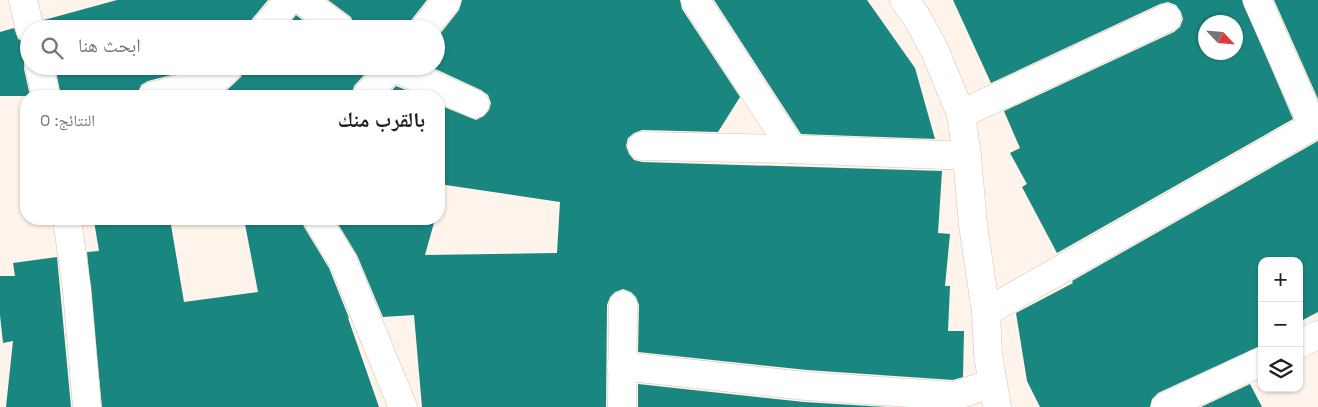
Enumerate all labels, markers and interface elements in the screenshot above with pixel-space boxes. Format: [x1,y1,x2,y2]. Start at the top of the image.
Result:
north arrow [1198,15,1243,60]
search box [20,20,445,75]
text: ابحث هنا [78,33,141,58]
icon: search [38,34,66,62]
text: بالقرب منك [338,106,425,133]
text: النتائج: 0 [40,110,95,131]
map controls [1258,257,1303,392]
button: + [1258,257,1303,302]
button: − [1258,302,1303,347]
button: layers [1258,347,1303,392]

